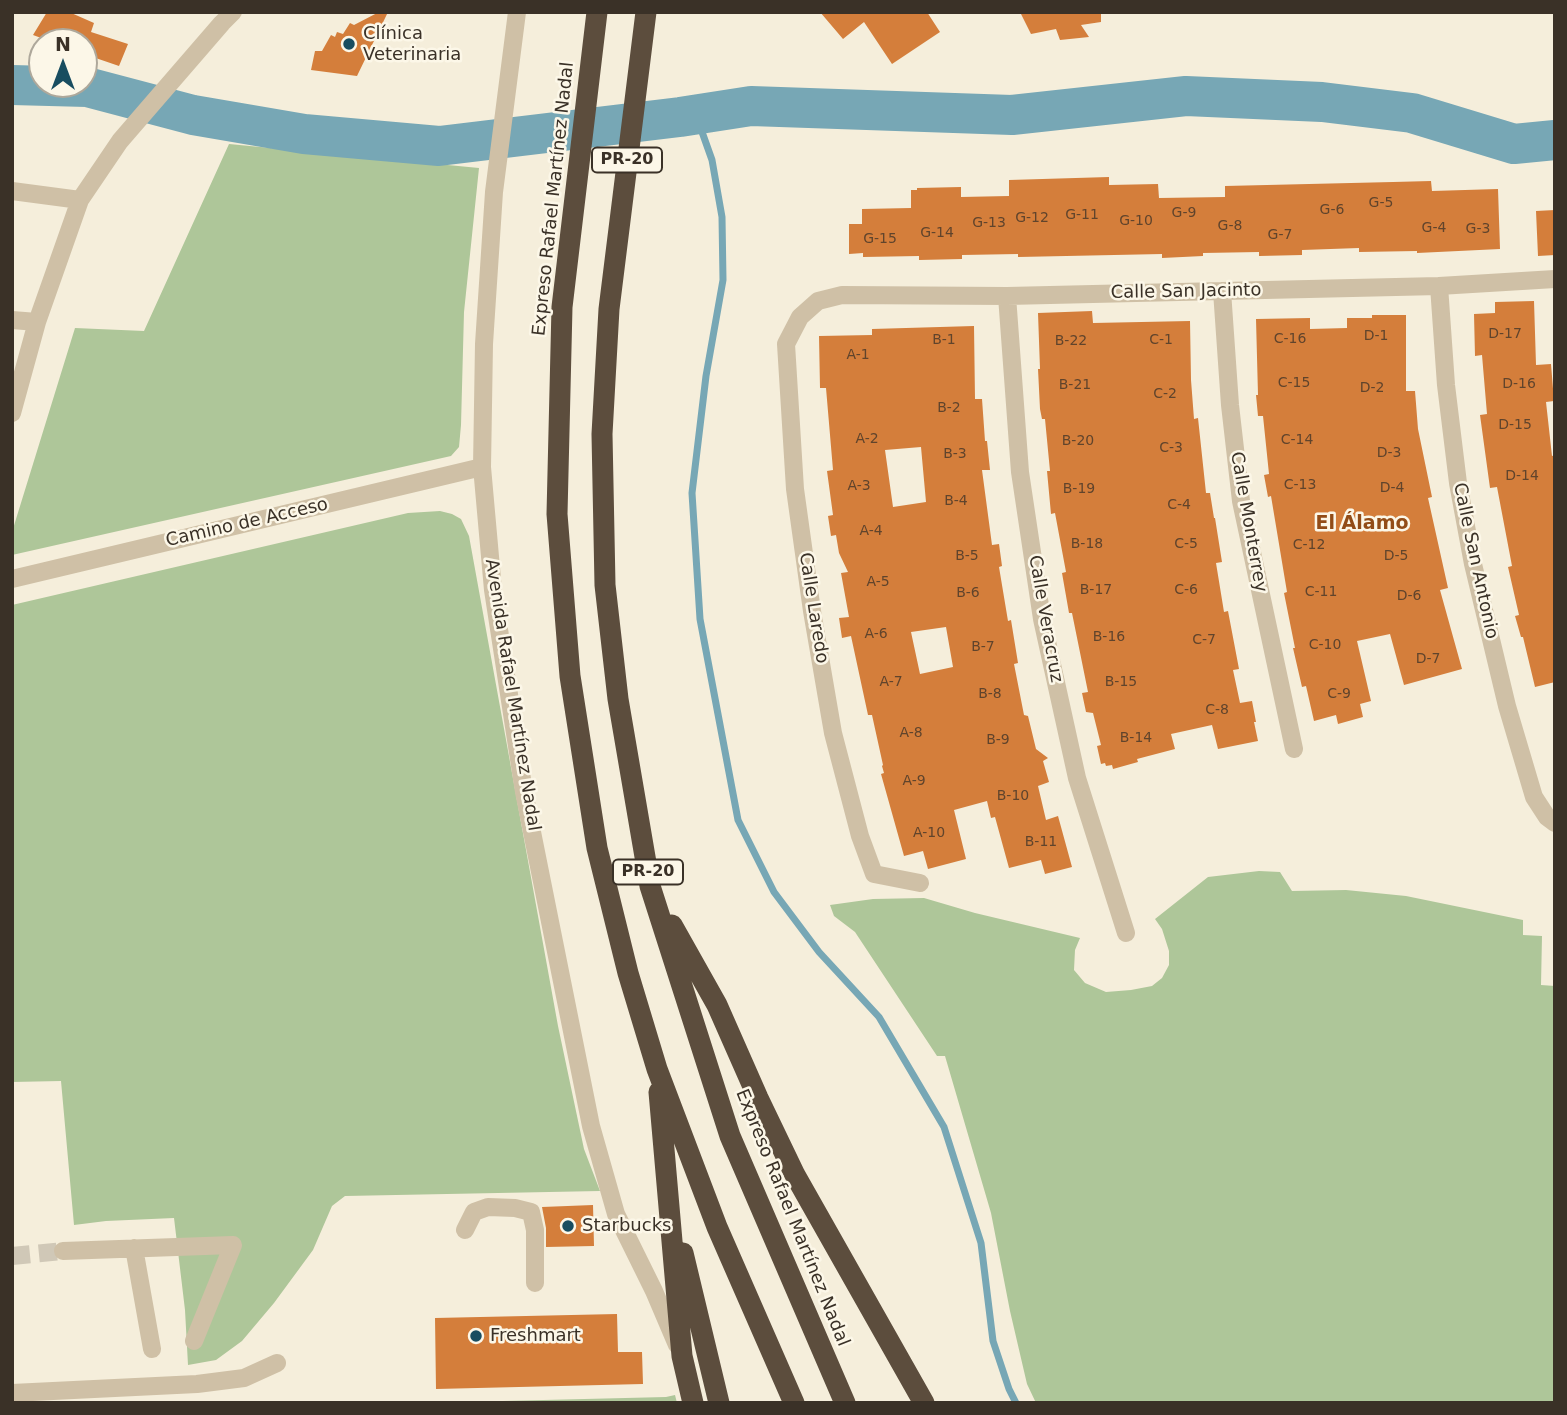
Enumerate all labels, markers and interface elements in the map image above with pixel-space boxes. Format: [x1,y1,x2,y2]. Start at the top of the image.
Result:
place label: Clínica Veterinaria [363,23,461,66]
north arrow [28,28,98,98]
text: N [55,33,71,55]
marker: Clínica Veterinaria [341,36,357,52]
street label: Expreso Rafael Martínez Nadal [529,61,579,337]
road number: PR-20 [592,148,662,172]
house number: G-5 [1369,195,1393,211]
house number: G-6 [1320,202,1344,218]
house number: G-9 [1172,205,1196,221]
house number: G-11 [1065,207,1099,223]
house number: G-12 [1015,210,1049,226]
house number: G-10 [1119,213,1153,229]
house number: G-13 [972,215,1006,231]
house number: G-8 [1218,218,1242,234]
house number: G-4 [1422,220,1446,236]
house number: G-3 [1466,221,1490,237]
house number: G-14 [920,225,954,241]
house number: G-7 [1268,227,1292,243]
house number: G-15 [863,231,897,247]
street label: Calle San Jacinto [1110,280,1262,304]
house number: D-17 [1488,326,1522,342]
house number: D-1 [1364,328,1388,344]
house number: C-16 [1274,331,1306,347]
house number: B-1 [932,332,956,348]
house number: C-1 [1149,332,1173,348]
house number: B-22 [1055,333,1087,349]
house number: A-1 [846,347,870,363]
house number: C-15 [1278,375,1310,391]
house number: D-16 [1502,376,1536,392]
house number: B-21 [1059,377,1091,393]
house number: D-2 [1360,380,1384,396]
house number: C-2 [1153,386,1177,402]
house number: B-2 [937,400,961,416]
house number: D-15 [1498,417,1532,433]
house number: A-2 [855,431,879,447]
house number: C-14 [1281,432,1313,448]
house number: B-20 [1062,433,1094,449]
house number: C-3 [1159,440,1183,456]
house number: D-3 [1377,445,1401,461]
house number: B-3 [943,446,967,462]
street label: Calle Monterrey [1225,450,1271,594]
house number: D-14 [1505,468,1539,484]
house number: C-13 [1284,477,1316,493]
house number: A-3 [847,478,871,494]
house number: D-4 [1380,480,1404,496]
house number: B-19 [1063,481,1095,497]
street label: Calle San Antonio [1448,481,1502,641]
house number: B-4 [944,493,968,509]
street label: Camino de Acceso [164,494,330,552]
house number: C-4 [1167,497,1191,513]
district label: El Álamo [1316,513,1408,535]
house number: A-4 [859,523,883,539]
house number: B-18 [1071,536,1103,552]
house number: C-5 [1174,536,1198,552]
house number: C-12 [1293,537,1325,553]
house number: B-5 [955,548,979,564]
house number: D-5 [1384,548,1408,564]
street label: Calle Laredo [794,551,832,665]
street label: Calle Veracruz [1023,554,1067,684]
street label: Avenida Rafael Martínez Nadal [480,557,544,833]
house number: A-5 [866,574,890,590]
house number: B-17 [1080,582,1112,598]
house number: C-6 [1174,582,1198,598]
house number: C-11 [1305,584,1337,600]
house number: B-6 [956,585,980,601]
house number: D-6 [1397,588,1421,604]
house number: A-6 [864,626,888,642]
house number: B-16 [1093,629,1125,645]
house number: C-7 [1192,632,1216,648]
house number: C-10 [1309,637,1341,653]
house number: B-7 [971,639,995,655]
house number: D-7 [1416,651,1440,667]
house number: A-7 [879,674,903,690]
house number: B-15 [1105,674,1137,690]
house number: B-8 [978,686,1002,702]
house number: C-9 [1327,686,1351,702]
house number: C-8 [1205,702,1229,718]
house number: A-8 [899,725,923,741]
house number: B-14 [1120,730,1152,746]
house number: B-9 [986,732,1010,748]
house number: A-9 [902,773,926,789]
house number: B-10 [997,788,1029,804]
house number: A-10 [913,825,945,841]
house number: B-11 [1025,834,1057,850]
road number: PR-20 [613,860,683,884]
street label: Expreso Rafael Martínez Nadal [730,1086,854,1350]
place label: Starbucks [582,1215,671,1237]
marker: Starbucks [560,1218,576,1234]
place label: Freshmart [490,1325,581,1347]
marker: Freshmart [468,1328,484,1344]

